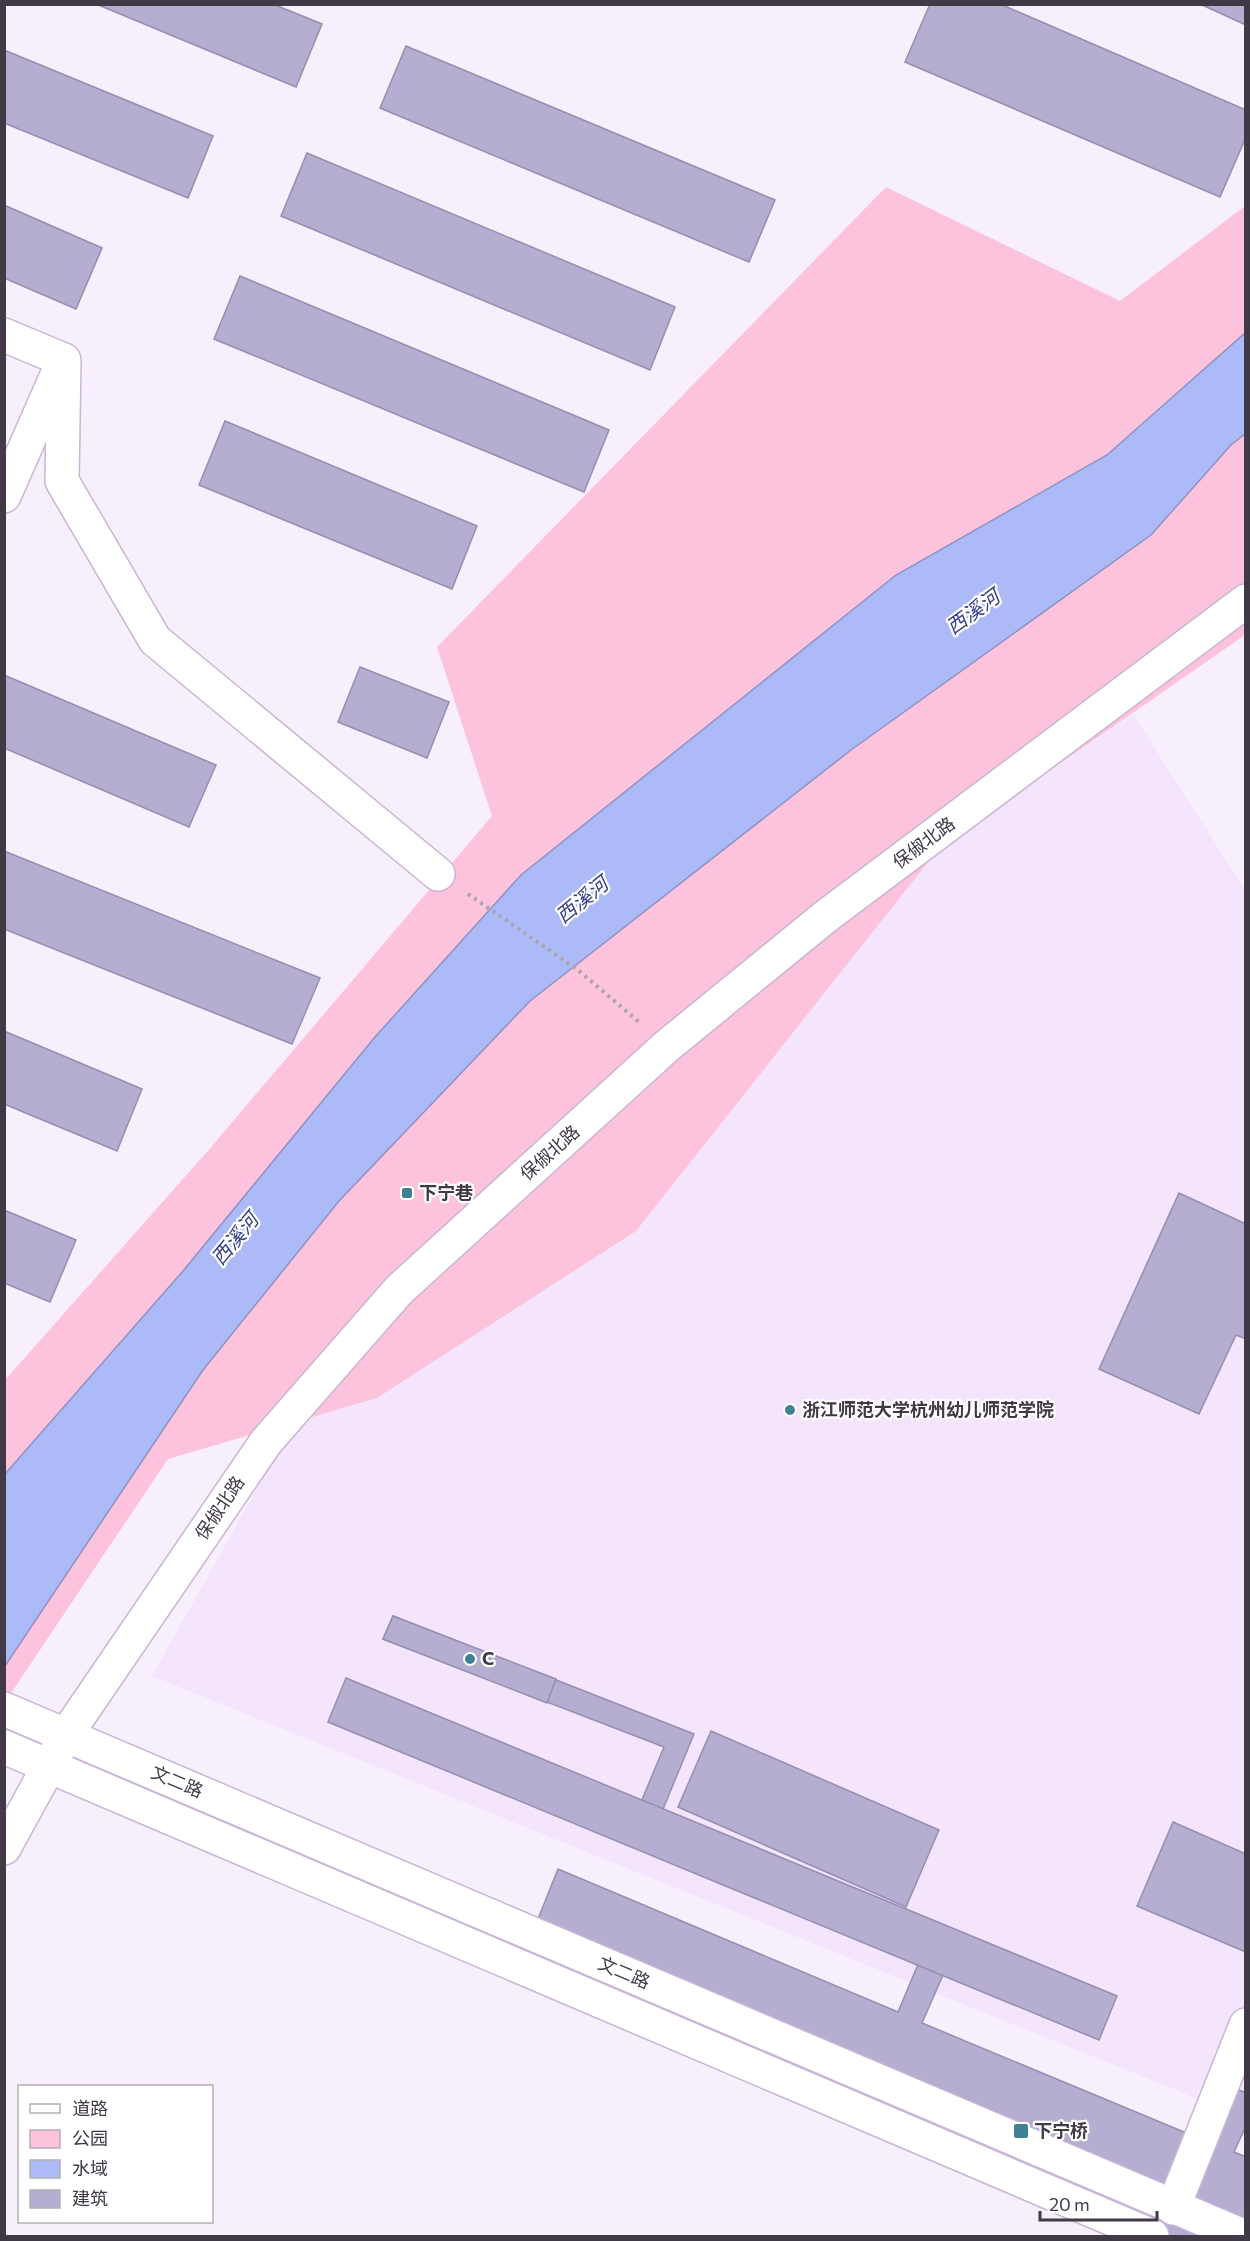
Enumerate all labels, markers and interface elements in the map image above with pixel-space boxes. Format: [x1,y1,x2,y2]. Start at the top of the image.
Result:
water label: 西溪河 [941,581,1007,639]
street label: 保俶北路 [888,812,959,873]
water label: 西溪河 [551,869,615,927]
street label: 保俶北路 [515,1120,583,1185]
place label: 下宁巷 [419,1181,473,1203]
marker: 下宁巷 [400,1186,414,1200]
water label: 西溪河 [206,1205,265,1269]
place label: 浙江师范大学杭州幼儿师范学院 [802,1398,1054,1420]
marker: 浙江师范大学杭州幼儿师范学院 [783,1403,797,1417]
street label: 保俶北路 [190,1471,248,1543]
place label: C [482,1647,494,1669]
marker: C [463,1652,477,1666]
street label: 文二路 [148,1760,207,1802]
street label: 文二路 [595,1951,654,1993]
legend [18,2085,213,2223]
text: 道路 [72,2097,108,2119]
place label: 下宁桥 [1034,2119,1088,2141]
marker: 下宁桥 [1012,2122,1030,2140]
text: 公园 [72,2127,108,2149]
text: 水域 [72,2157,108,2179]
scale bar [1040,2184,1157,2222]
text: 建筑 [72,2187,108,2209]
text: 20 m [1049,2193,1090,2215]

